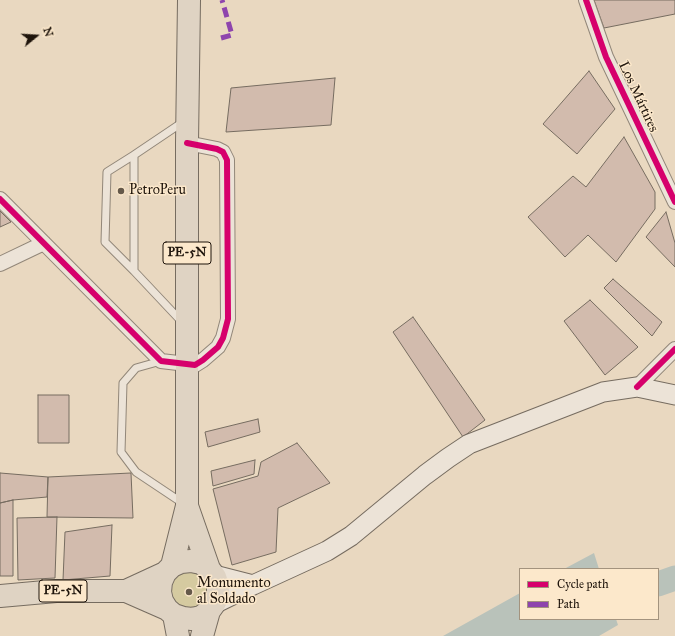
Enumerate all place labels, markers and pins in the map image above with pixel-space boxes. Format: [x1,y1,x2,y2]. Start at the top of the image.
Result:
place label: PetroPeru [129,183,186,199]
marker: PetroPeru [116,186,126,196]
place label: Monumento al Soldado [197,576,271,608]
marker: Monumento al Soldado [184,587,194,597]

